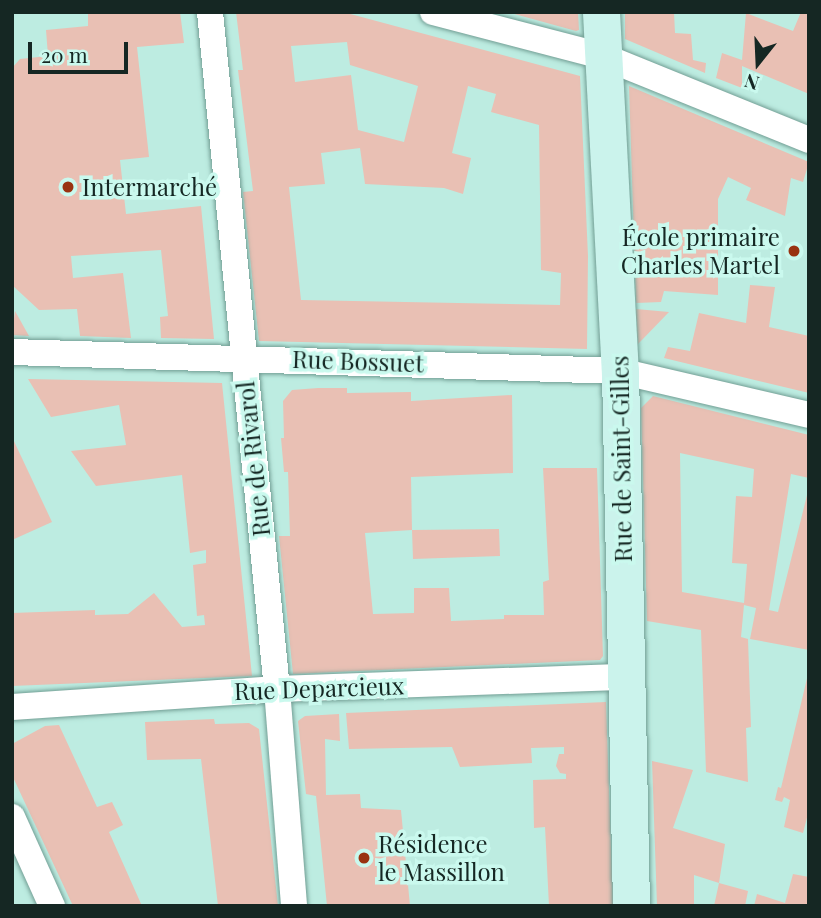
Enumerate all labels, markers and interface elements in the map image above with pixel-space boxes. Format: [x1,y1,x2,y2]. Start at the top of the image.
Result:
scale bar [32,28,131,72]
north arrow [723,28,793,98]
text: 20 m [41,40,88,68]
text: N [741,68,762,97]
place label: Intermarché [82,173,217,201]
marker: Intermarché [60,179,76,195]
place label: École primaire Charles Martel [621,223,780,279]
marker: École primaire Charles Martel [786,243,802,259]
street label: Rue Bossuet [292,344,424,378]
street label: Rue de Saint-Gilles [605,355,637,563]
street label: Rue de Rivarol [231,380,275,538]
street label: Rue Deparcieux [233,671,405,705]
place label: Résidence le Massillon [378,830,505,886]
marker: Résidence le Massillon [356,850,372,866]

